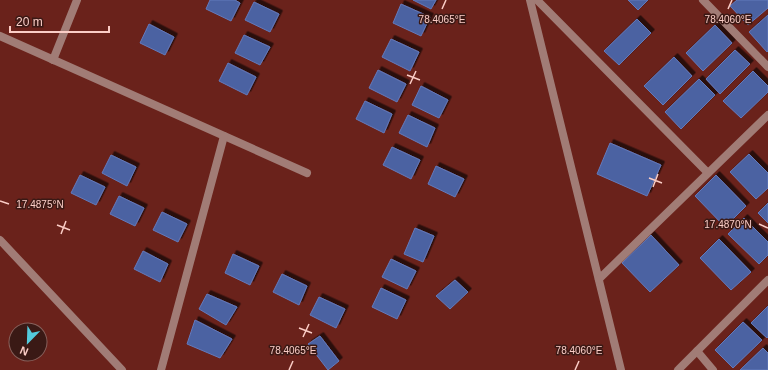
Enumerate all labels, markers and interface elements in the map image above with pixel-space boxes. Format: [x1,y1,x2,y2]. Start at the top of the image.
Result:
scale bar [10,8,109,34]
text: 78.4065°E [419,14,466,25]
text: 78.4060°E [705,14,752,25]
text: 20 m [16,15,43,29]
text: 17.4875°N [16,199,64,210]
text: 17.4870°N [704,219,752,230]
north arrow [8,322,48,362]
text: N [18,344,30,358]
text: 78.4065°E [270,345,317,356]
text: 78.4060°E [556,345,603,356]

